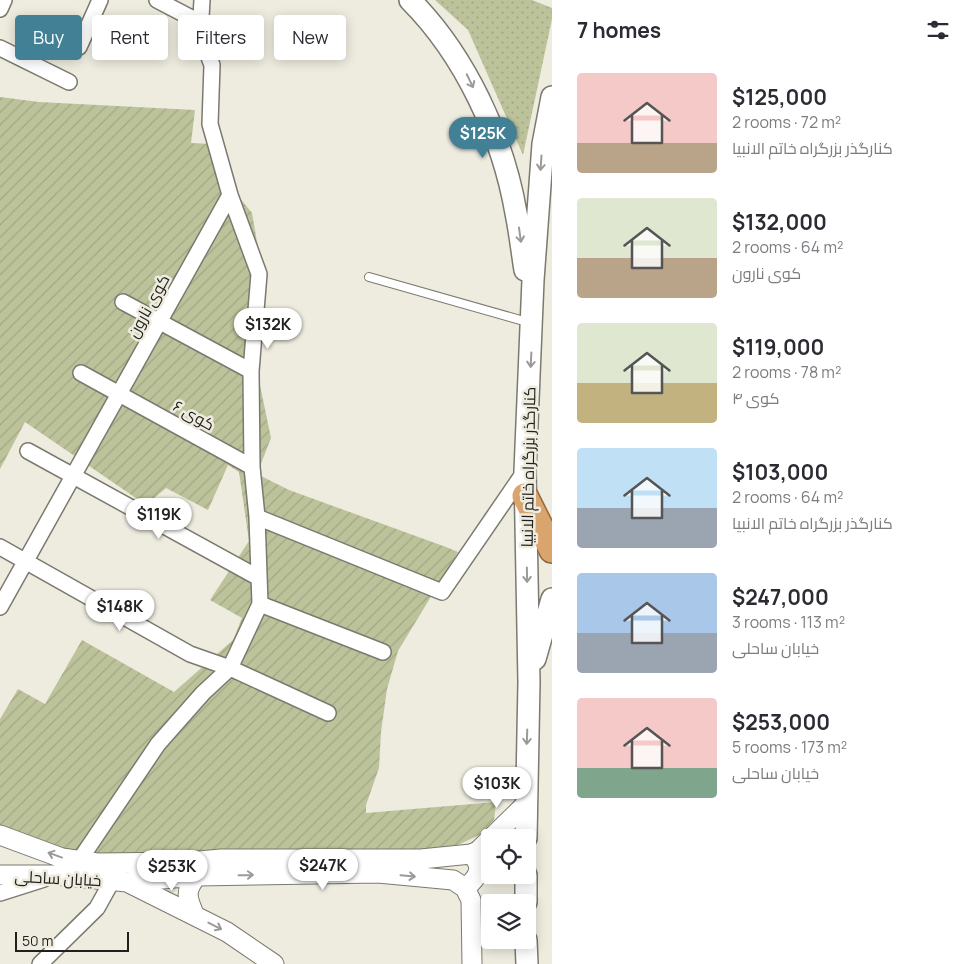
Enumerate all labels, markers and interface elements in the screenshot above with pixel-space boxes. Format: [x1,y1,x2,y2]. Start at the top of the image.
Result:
chip: Buy [15,15,82,60]
chip: Rent [92,15,168,60]
chip: Filters [178,15,264,60]
chip: New [274,15,346,60]
text: 7 homes [577,16,661,44]
icon: filters [924,16,952,44]
one-way arrow [466,73,475,88]
text: $125,000 [732,83,827,111]
icon: home [617,93,677,153]
text: 2 rooms · 72 m² [732,111,841,133]
pin: $125K [448,116,518,159]
text: $125K [460,122,506,144]
text: کنارگذر بزرگراه خاتم الانبیا [732,137,893,159]
one-way arrow [537,154,546,170]
text: $132,000 [732,208,827,236]
icon: home [617,218,677,278]
one-way arrow [515,227,525,243]
text: 2 rooms · 64 m² [732,236,843,258]
text: کوی نارون [732,262,801,284]
street label: کوی نارون [122,270,174,342]
pin: $132K [233,308,303,350]
text: $132K [245,313,291,335]
text: $119,000 [732,333,824,361]
icon: home [617,343,677,403]
one-way arrow [526,351,535,367]
text: 2 rooms · 78 m² [732,361,841,383]
street label: کنارگذر بزرگراه خاتم الانبیا [516,386,541,548]
text: کوی ۴ [732,387,779,409]
street label: کوی ۶ [169,395,219,435]
text: $103,000 [732,458,828,486]
icon: home [617,468,677,528]
text: 2 rooms · 64 m² [732,486,843,508]
pin: $119K [124,498,194,540]
text: $119K [137,503,181,525]
text: کنارگذر بزرگراه خاتم الانبیا [732,512,893,534]
one-way arrow [522,566,532,582]
text: $247,000 [732,583,829,611]
pin: $148K [85,590,155,632]
icon: home [617,593,677,653]
text: $148K [97,595,143,617]
text: 3 rooms · 113 m² [732,611,845,633]
text: خیابان ساحلی [732,637,819,659]
text: $253,000 [732,708,830,736]
icon: home [617,718,677,778]
one-way arrow [523,729,532,745]
text: 5 rooms · 173 m² [732,736,847,758]
text: خیابان ساحلی [732,762,819,784]
pin: $103K [462,766,532,809]
text: $103K [473,772,521,794]
map controls [481,829,536,949]
button: locate [481,829,536,884]
pin: $247K [288,848,358,891]
one-way arrow [48,850,63,859]
pin: $253K [137,850,207,892]
text: $247K [299,854,347,876]
text: $253K [148,855,196,877]
street label: خیابان ساحلی [14,865,102,891]
one-way arrow [238,870,254,880]
one-way arrow [400,871,416,881]
button: layers [481,894,536,949]
one-way arrow [208,921,223,931]
scale bar [15,929,129,952]
text: 50 m [22,931,53,950]

